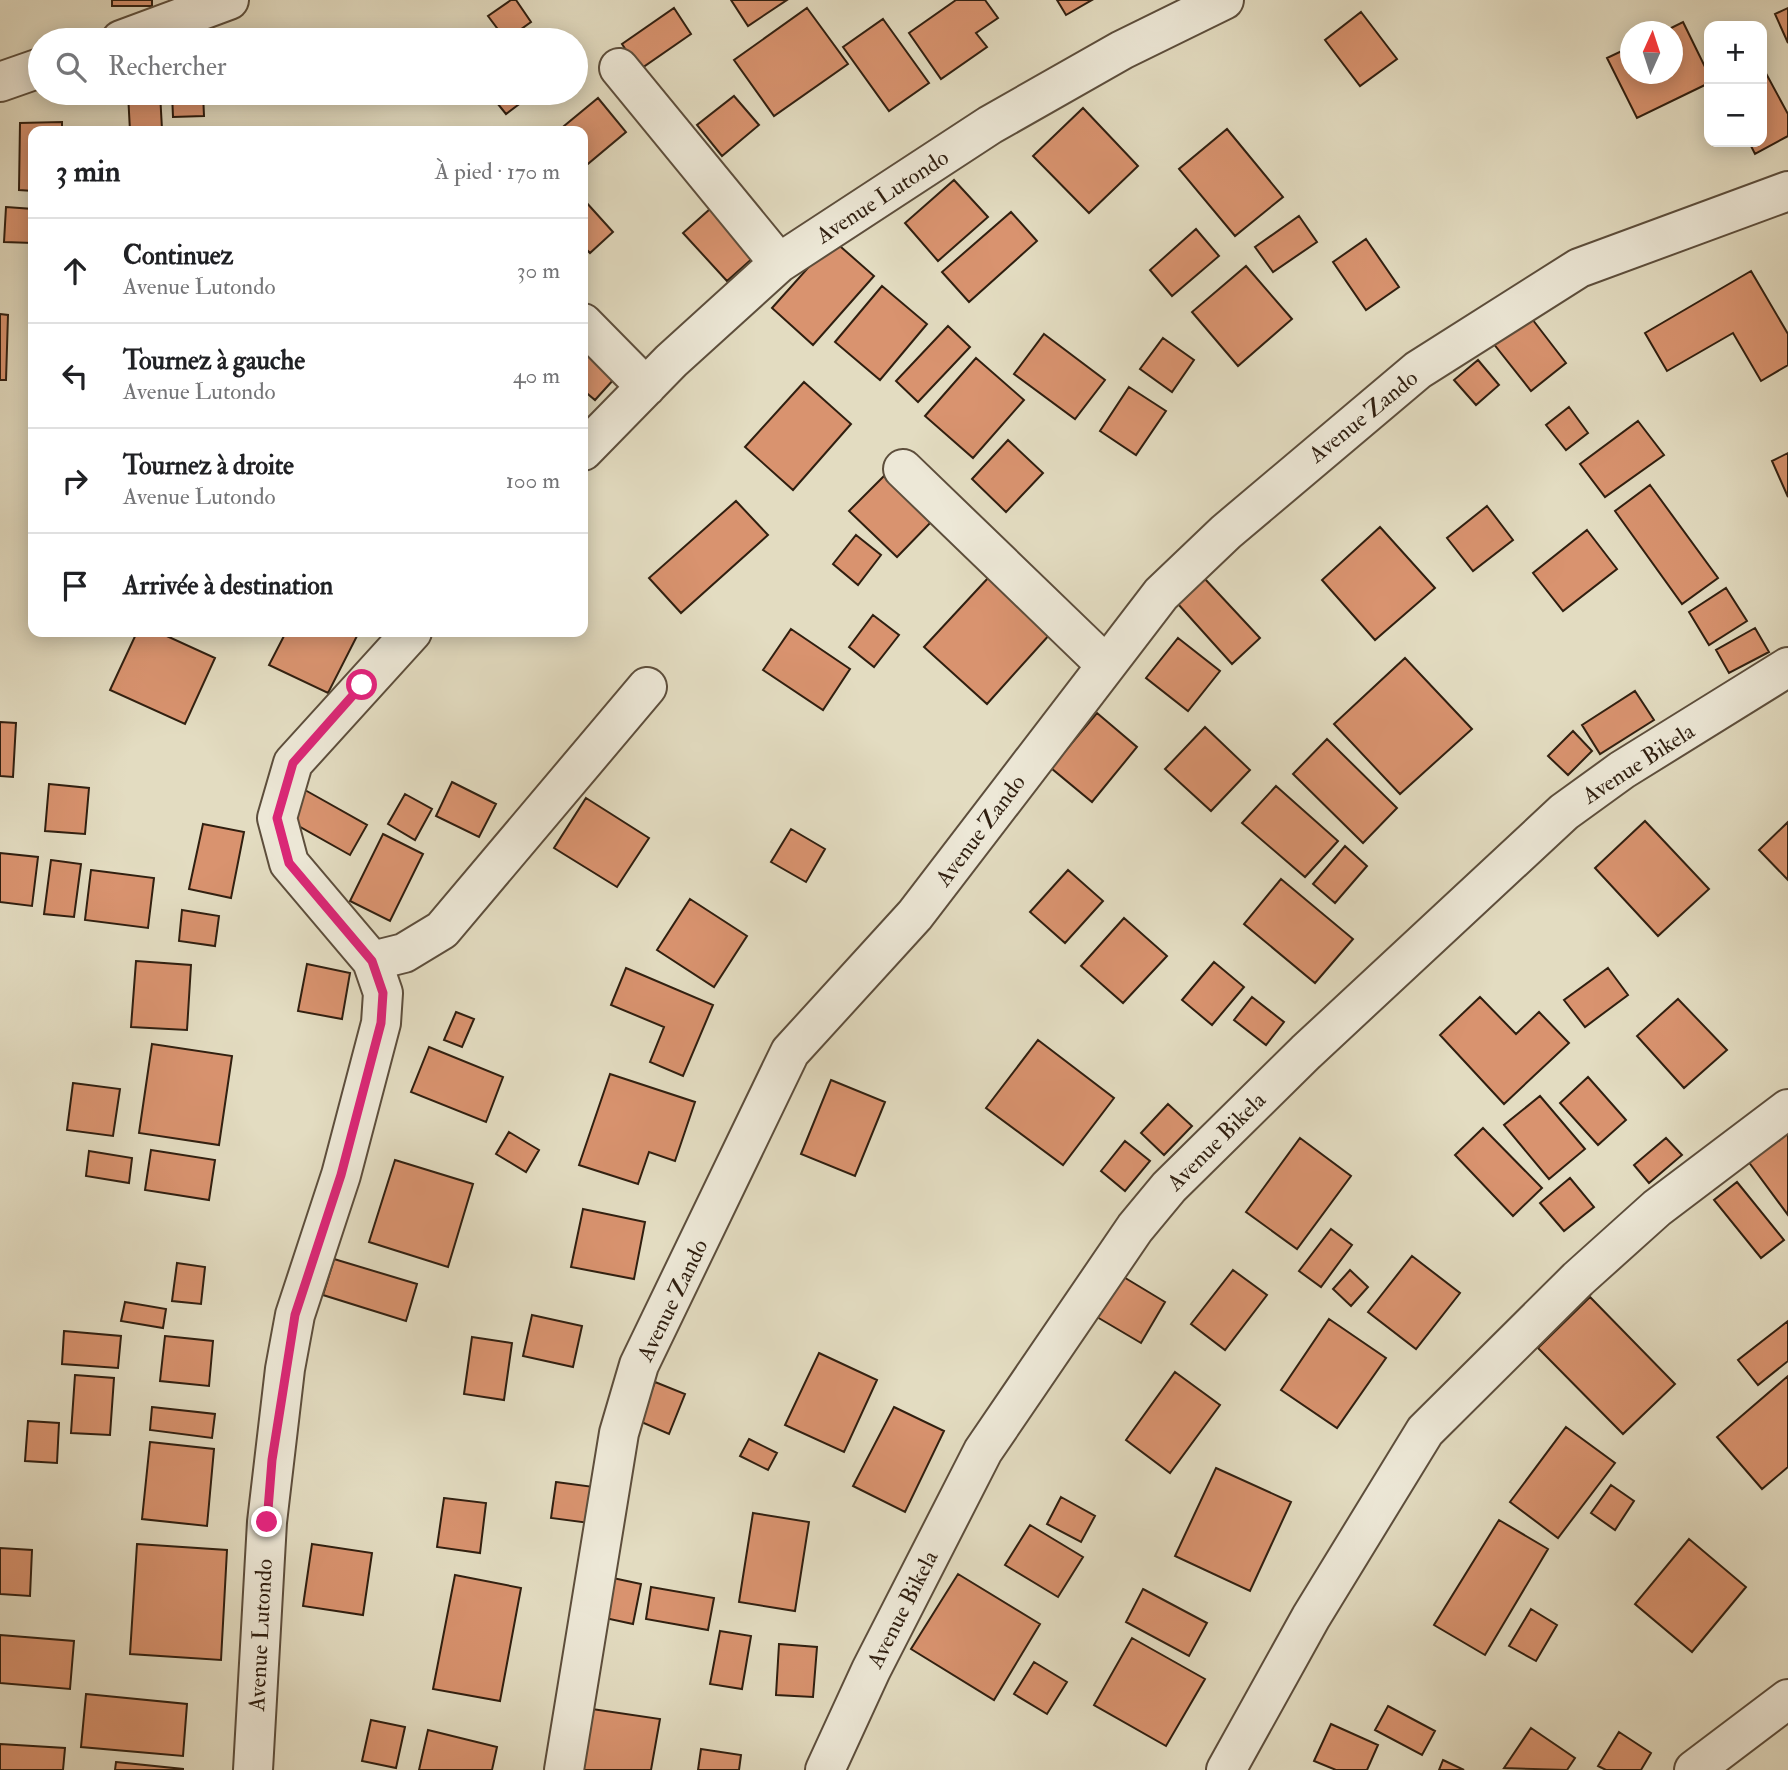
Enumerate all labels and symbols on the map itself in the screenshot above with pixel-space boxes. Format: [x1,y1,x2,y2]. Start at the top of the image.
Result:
north arrow [1620,21,1683,84]
street label: Avenue Lutondo [810,143,954,251]
street label: Avenue Zando [1302,363,1424,470]
route start [346,669,377,700]
street label: Avenue Bikela [1576,716,1700,811]
street label: Avenue Zando [928,769,1032,893]
street label: Avenue Bikela [1160,1085,1272,1198]
street label: Avenue Zando [630,1234,714,1367]
route end [251,1506,282,1537]
street label: Avenue Bikela [860,1545,945,1674]
street label: Avenue Lutondo [242,1558,279,1713]

